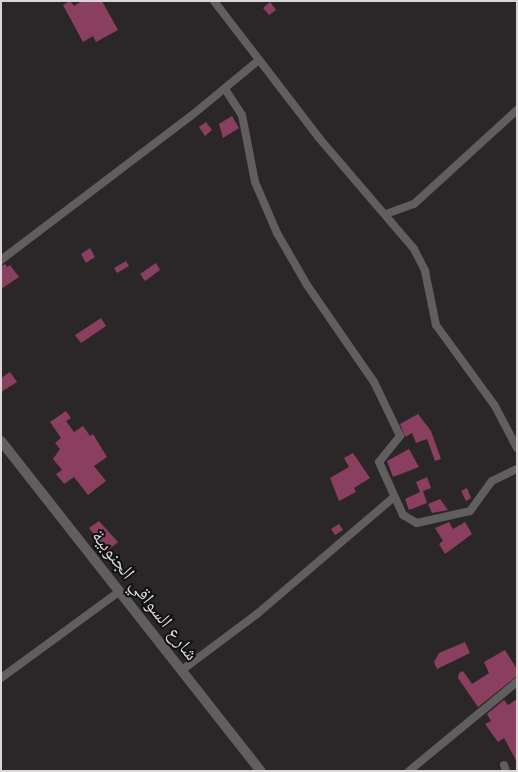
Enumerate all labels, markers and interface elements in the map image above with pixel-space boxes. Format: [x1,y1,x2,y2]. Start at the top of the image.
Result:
street label: شارع السواقي الجنوبية [87,525,203,665]

